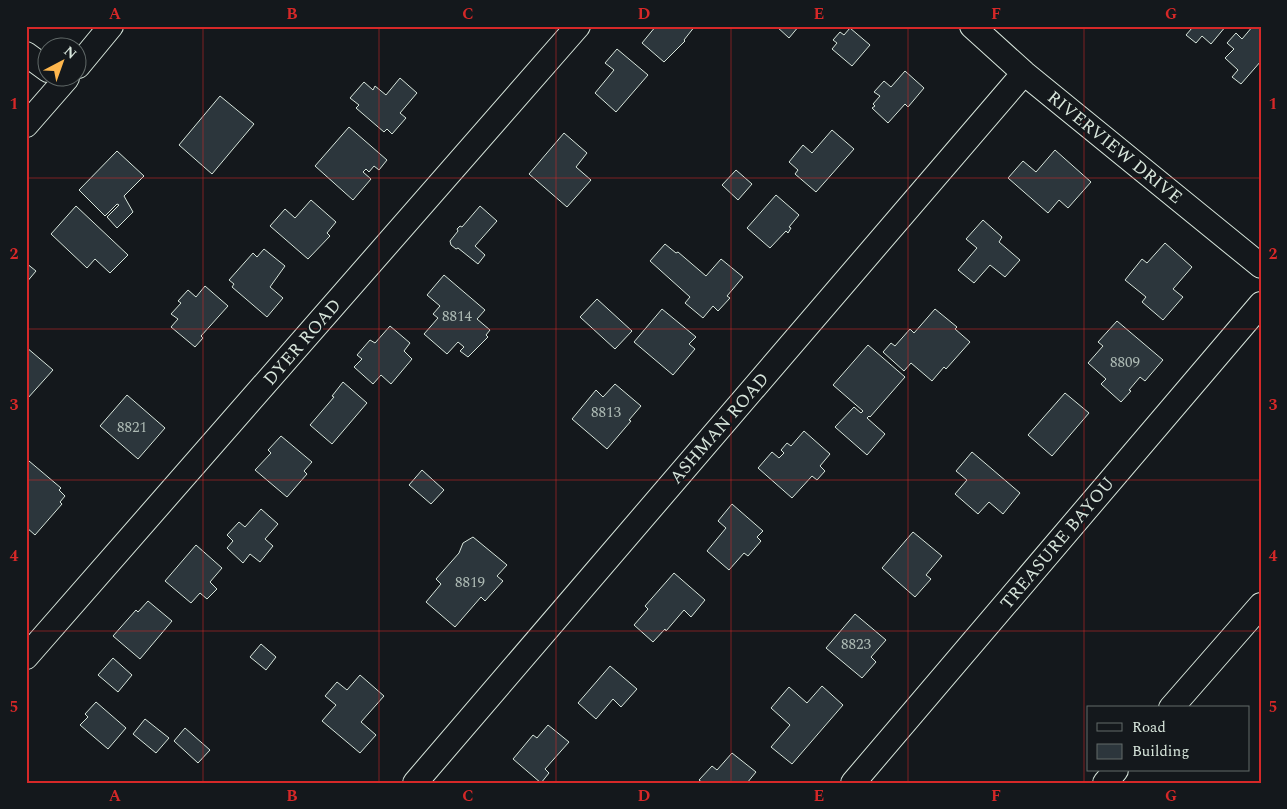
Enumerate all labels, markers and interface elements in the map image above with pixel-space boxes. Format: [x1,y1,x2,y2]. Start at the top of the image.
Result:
text: A [109,2,122,26]
text: B [286,2,298,26]
text: C [462,2,474,26]
text: D [638,2,651,26]
text: E [814,2,824,26]
text: F [991,2,1001,26]
text: G [1165,2,1177,26]
north arrow [38,38,88,88]
text: N [59,41,81,64]
street label: RIVERVIEW DRIVE [1041,84,1188,211]
text: 1 [10,92,18,116]
text: 1 [1269,92,1277,116]
text: 2 [10,242,19,266]
text: 2 [1269,242,1278,266]
street label: DYER ROAD [257,293,348,392]
house number: 8814 [442,305,472,328]
house number: 8809 [1110,351,1140,374]
street label: ASHMAN ROAD [663,366,776,490]
text: 3 [10,393,19,417]
text: 3 [1269,393,1278,417]
house number: 8813 [591,401,621,424]
house number: 8821 [117,416,147,439]
street label: TREASURE BAYOU [994,471,1121,616]
text: 4 [10,544,19,568]
text: 4 [1269,544,1278,568]
house number: 8819 [455,571,485,594]
house number: 8823 [841,633,871,656]
text: 5 [10,695,18,719]
text: 5 [1269,695,1277,719]
legend [1087,706,1250,772]
text: Road [1132,716,1166,739]
text: Building [1132,740,1189,763]
text: A [109,784,122,808]
text: B [286,784,298,808]
text: C [462,784,474,808]
text: D [638,784,651,808]
text: E [814,784,824,808]
text: F [991,784,1001,808]
text: G [1165,784,1177,808]

